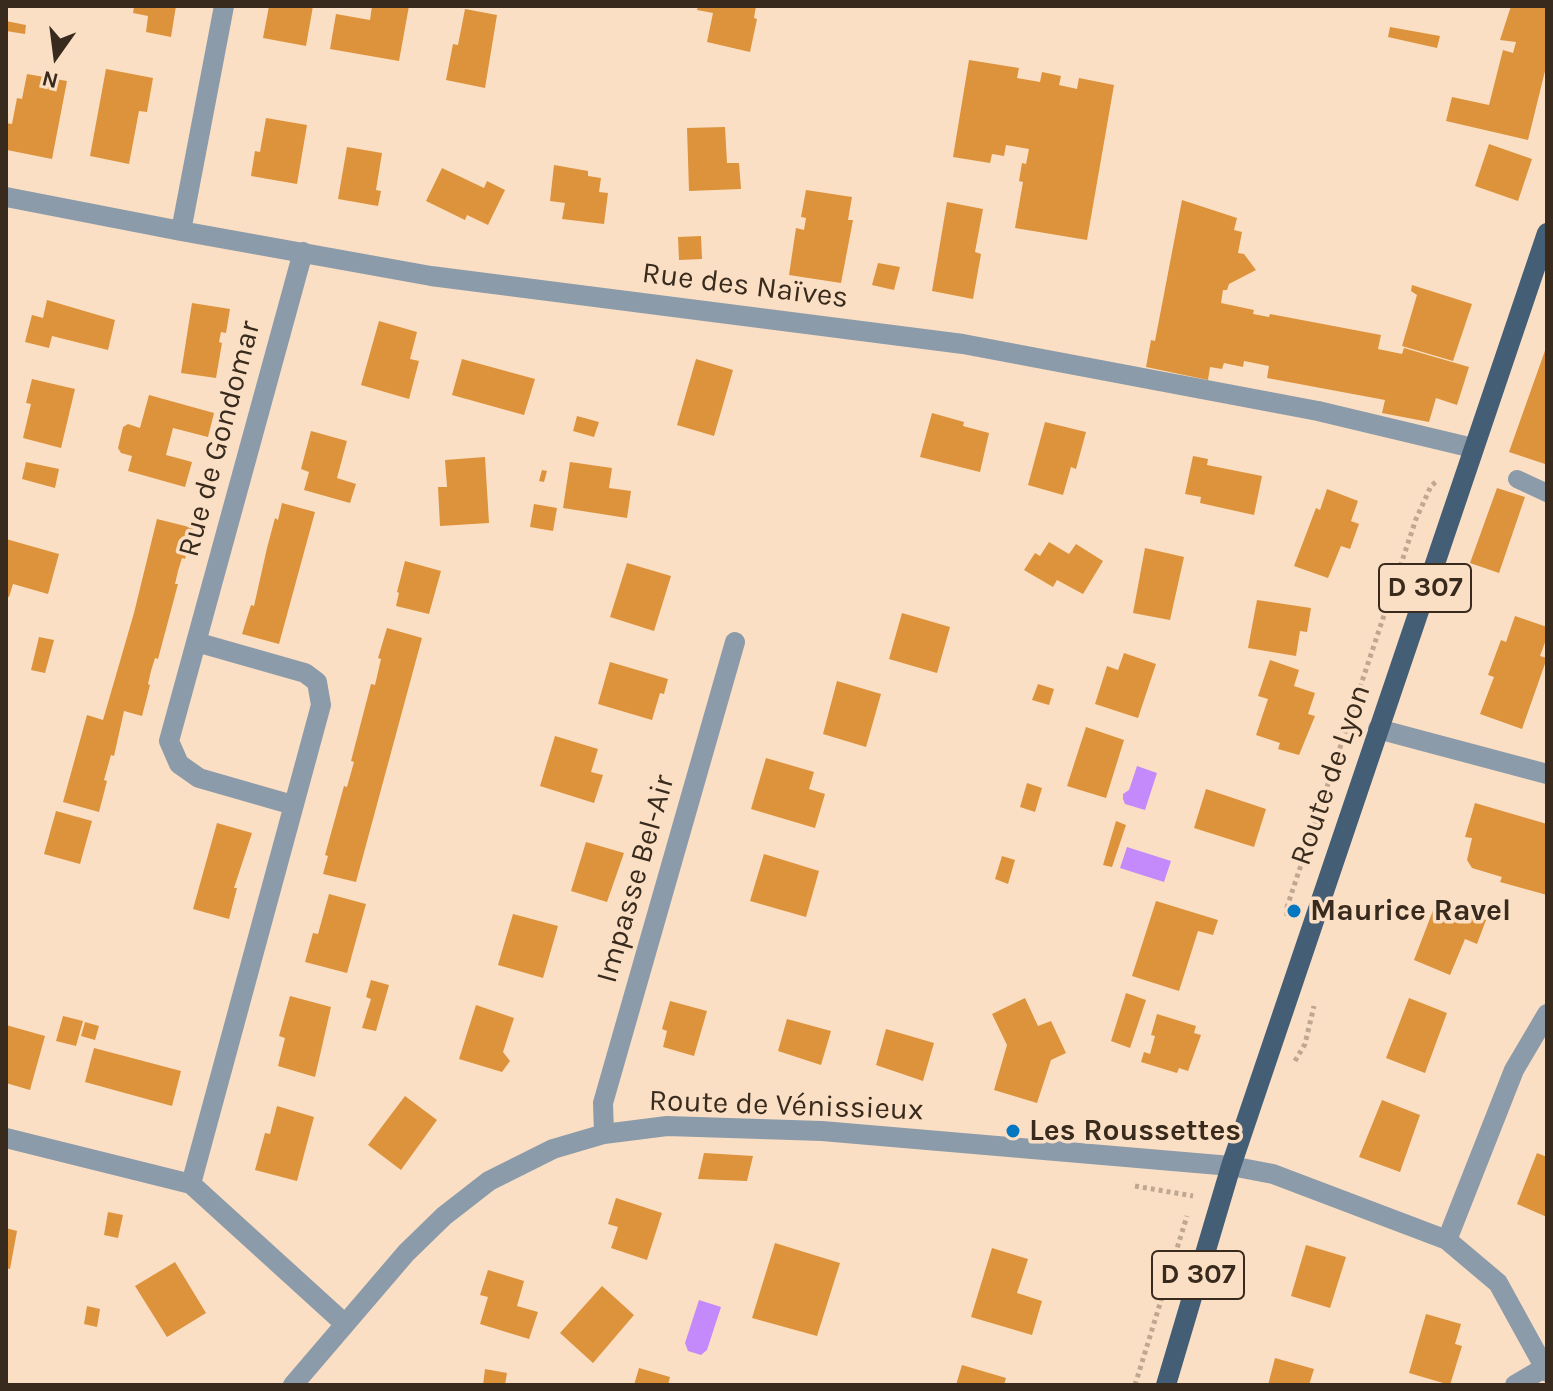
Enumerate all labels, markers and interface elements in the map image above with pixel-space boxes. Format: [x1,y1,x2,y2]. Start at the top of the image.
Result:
north arrow [16,16,96,96]
text: N [39,65,61,94]
street label: Rue des Naïves [640,255,850,317]
street label: Rue de Gondomar [171,317,269,561]
road number: D 307 [1379,564,1471,612]
street label: Route de Lyon [1283,680,1379,870]
street label: Impasse Bel-Air [589,771,683,987]
place label: Maurice Ravel [1310,893,1511,929]
marker: Maurice Ravel [1285,902,1303,920]
street label: Route de Vénissieux [648,1083,924,1129]
place label: Les Roussettes [1029,1113,1241,1149]
marker: Les Roussettes [1004,1122,1022,1140]
road number: D 307 [1152,1251,1244,1299]

